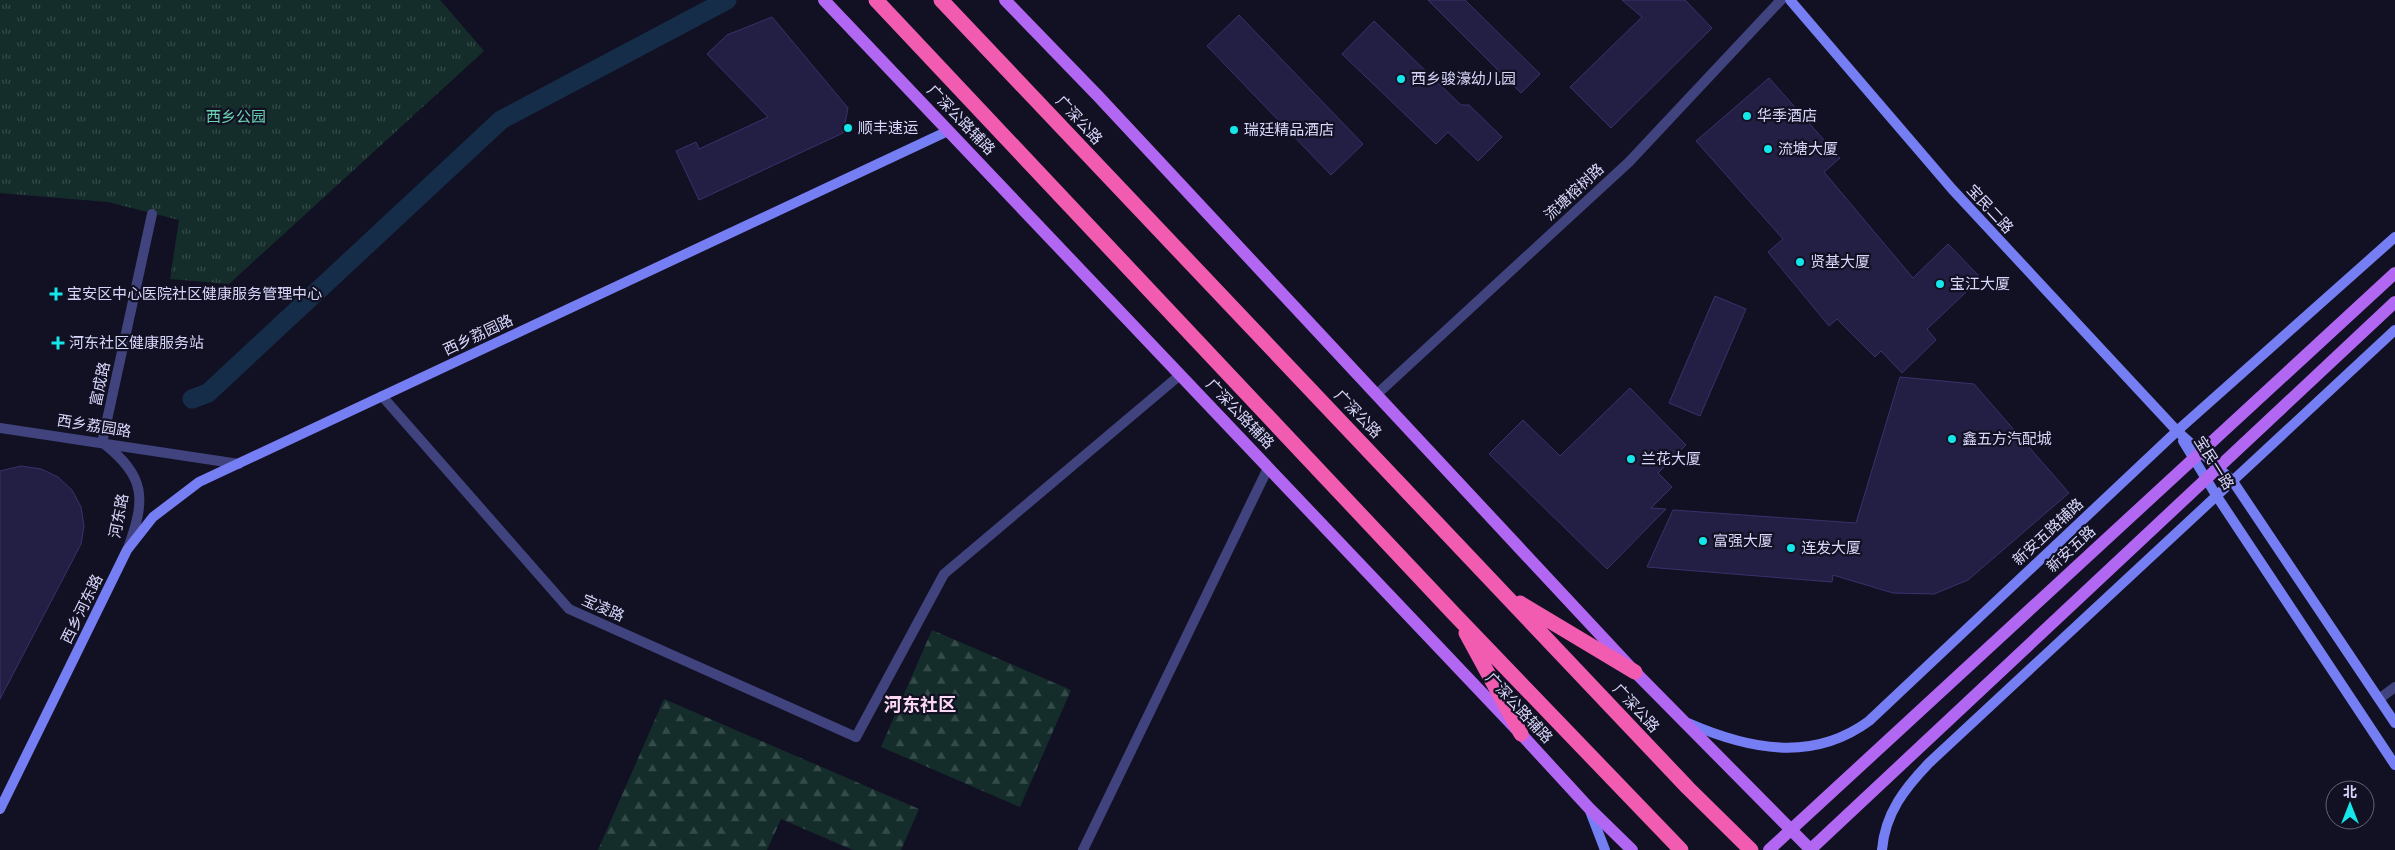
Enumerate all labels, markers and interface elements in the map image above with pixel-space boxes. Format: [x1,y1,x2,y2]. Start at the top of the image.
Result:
place label: 西乡骏濠幼儿园 [1411,70,1516,88]
marker: 西乡骏濠幼儿园 [1395,73,1407,85]
street label: 广深公路辅路 [923,81,999,159]
street label: 广深公路 [1052,92,1106,148]
place label: 华季酒店 [1757,107,1817,125]
park label: 西乡公园 [206,108,266,126]
marker: 华季酒店 [1741,110,1753,122]
place label: 顺丰速运 [858,119,918,137]
place label: 瑞廷精品酒店 [1244,121,1334,139]
marker: 顺丰速运 [842,122,854,134]
marker: 瑞廷精品酒店 [1228,124,1240,136]
place label: 流塘大厦 [1778,140,1838,158]
marker: 流塘大厦 [1762,143,1774,155]
street label: 流塘榕树路 [1540,160,1608,224]
street label: 宝民二路 [1963,181,2017,237]
place label: 贤基大厦 [1810,253,1870,271]
marker: 贤基大厦 [1794,256,1806,268]
place label: 宝江大厦 [1950,275,2010,293]
marker: 宝江大厦 [1934,278,1946,290]
place label: 宝安区中心医院社区健康服务管理中心 [67,285,322,303]
marker: 宝安区中心医院社区健康服务管理中心 [49,287,63,301]
street label: 西乡荔园路 [440,311,516,359]
place label: 河东社区健康服务站 [69,334,204,352]
marker: 河东社区健康服务站 [51,336,65,350]
street label: 富成路 [87,360,113,408]
street label: 广深公路辅路 [1202,375,1278,453]
street label: 广深公路 [1331,386,1385,442]
street label: 西乡荔园路 [56,411,132,441]
place label: 鑫五方汽配城 [1962,430,2052,448]
marker: 鑫五方汽配城 [1946,433,1958,445]
street label: 宝民一路 [2190,433,2238,493]
place label: 兰花大厦 [1641,450,1701,468]
marker: 兰花大厦 [1625,453,1637,465]
street label: 河东路 [106,492,132,540]
street label: 新安五路辅路 [2009,495,2087,569]
street label: 新安五路 [2043,522,2099,576]
place label: 富强大厦 [1713,532,1773,550]
marker: 富强大厦 [1697,535,1709,547]
place label: 连发大厦 [1801,539,1861,557]
marker: 连发大厦 [1785,542,1797,554]
street label: 西乡河东路 [57,571,107,647]
street label: 宝凌路 [579,591,627,625]
street label: 广深公路辅路 [1482,669,1556,747]
street label: 广深公路 [1609,680,1663,736]
district label: 河东社区 [884,694,956,716]
north arrow [2325,780,2375,830]
text: 北 [2343,784,2357,801]

